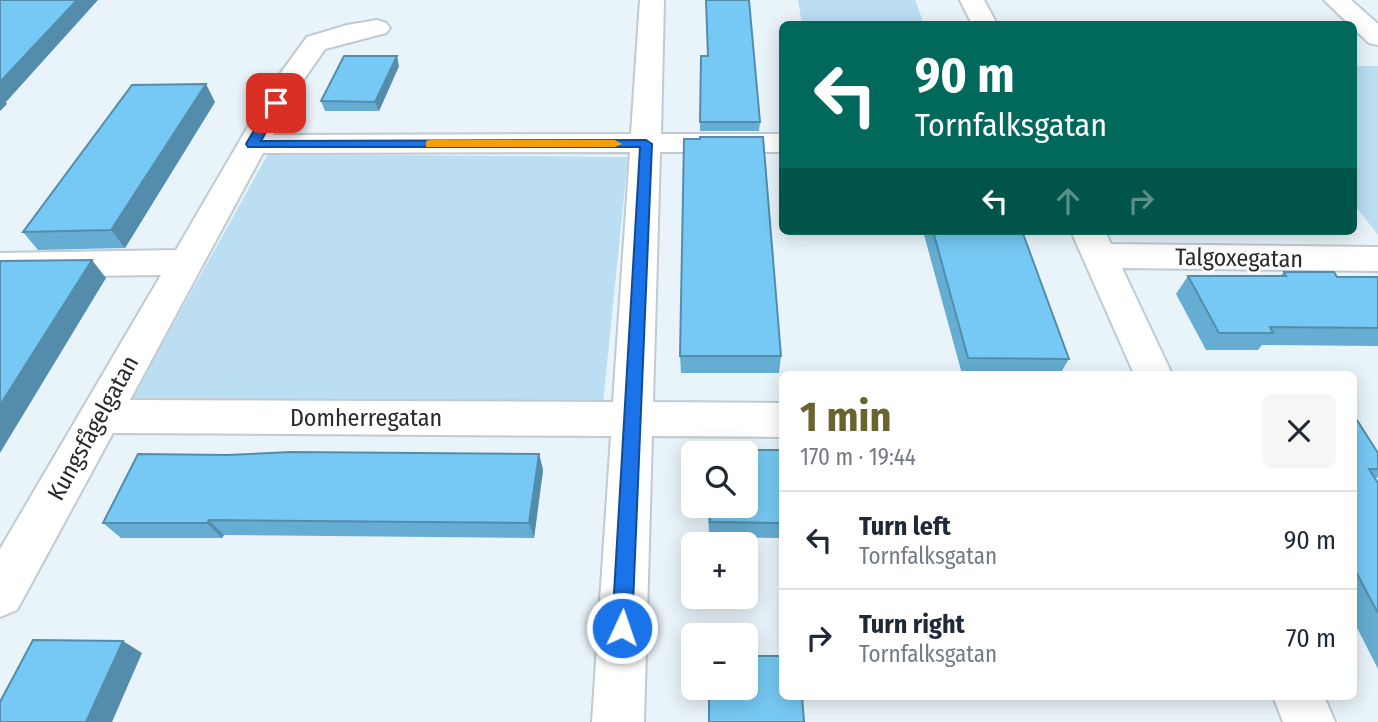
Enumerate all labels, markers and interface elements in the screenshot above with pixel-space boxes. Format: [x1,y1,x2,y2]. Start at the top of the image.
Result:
text: 90 m [915,46,1015,105]
icon: left [800,49,891,140]
pin [246,73,306,133]
icon: arrive [257,84,295,122]
text: Tornfalksgatan [915,106,1107,144]
icon: left [976,182,1014,220]
icon: ahead [1049,182,1087,220]
icon: right [1122,182,1160,220]
street label: Talgoxegatan [1175,243,1303,273]
street label: Kungsfågelgatan [42,351,144,505]
text: 1 min [800,392,891,442]
button: close [1262,394,1336,468]
street label: Domherregatan [290,404,442,432]
map controls [681,441,758,700]
button: search [681,441,758,518]
text: 170 m · 19:44 [800,443,916,471]
text: Turn left [859,511,951,542]
icon: left [800,521,838,559]
text: 90 m [1284,525,1336,556]
button: + [681,532,758,609]
text: Tornfalksgatan [859,542,997,570]
position arrow [585,591,659,665]
text: Turn right [859,609,965,640]
icon: right [800,619,838,657]
button: − [681,623,758,700]
text: 70 m [1286,623,1336,654]
text: Tornfalksgatan [859,640,997,668]

